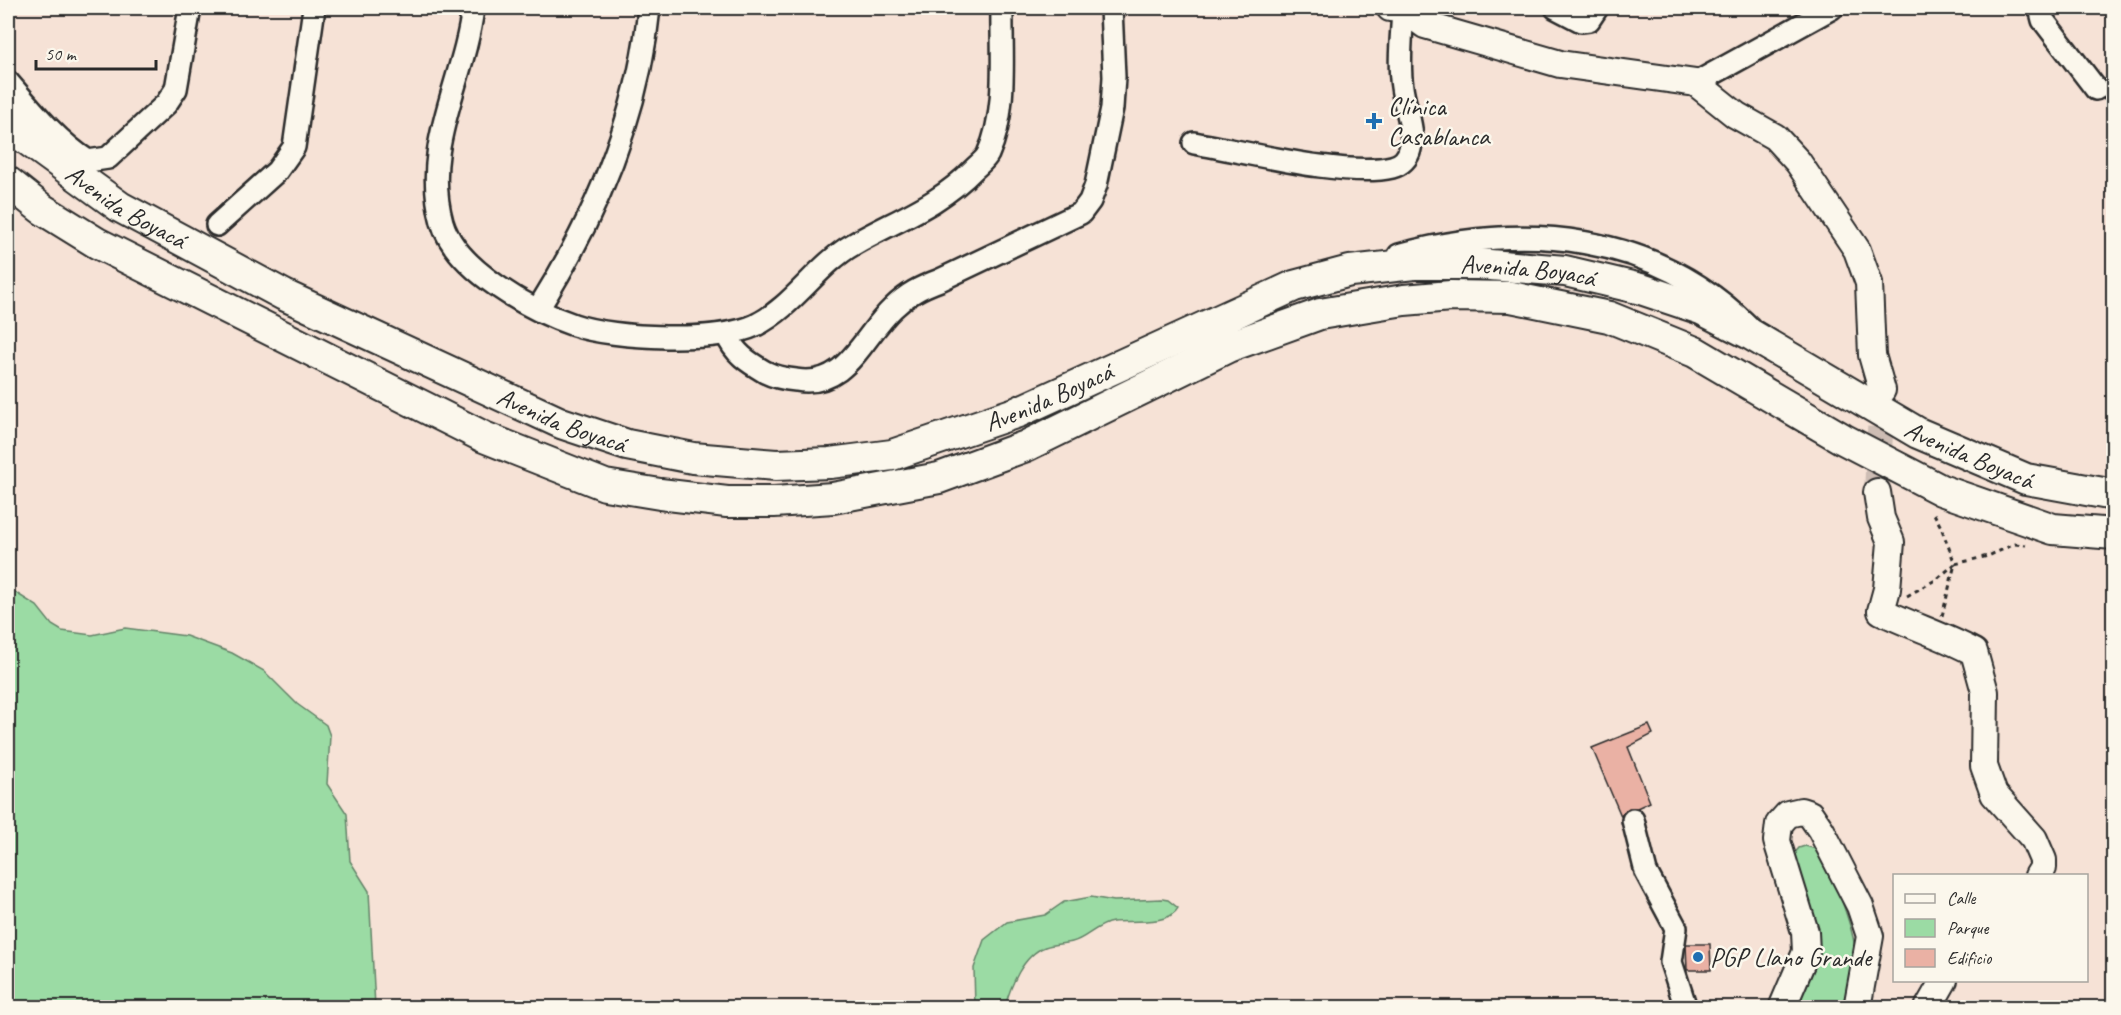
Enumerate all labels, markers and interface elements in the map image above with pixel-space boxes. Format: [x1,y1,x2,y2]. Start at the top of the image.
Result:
scale bar [36,33,156,71]
text: 50 m [45,43,78,65]
place label: Clínica Casablanca [1388,90,1491,153]
marker: Clínica Casablanca [1365,112,1383,130]
street label: Avenida Boyacá [59,157,194,258]
street label: Avenida Boyacá [1460,248,1601,295]
street label: Avenida Boyacá [981,354,1120,439]
street label: Avenida Boyacá [492,380,633,461]
street label: Avenida Boyacá [1899,413,2038,497]
legend [1893,874,2088,982]
text: Calle [1947,887,1976,909]
text: Parque [1947,917,1989,939]
place label: PGP Llano Grande [1710,941,1874,974]
text: Edificio [1947,947,1993,969]
marker: PGP Llano Grande [1691,950,1705,964]

